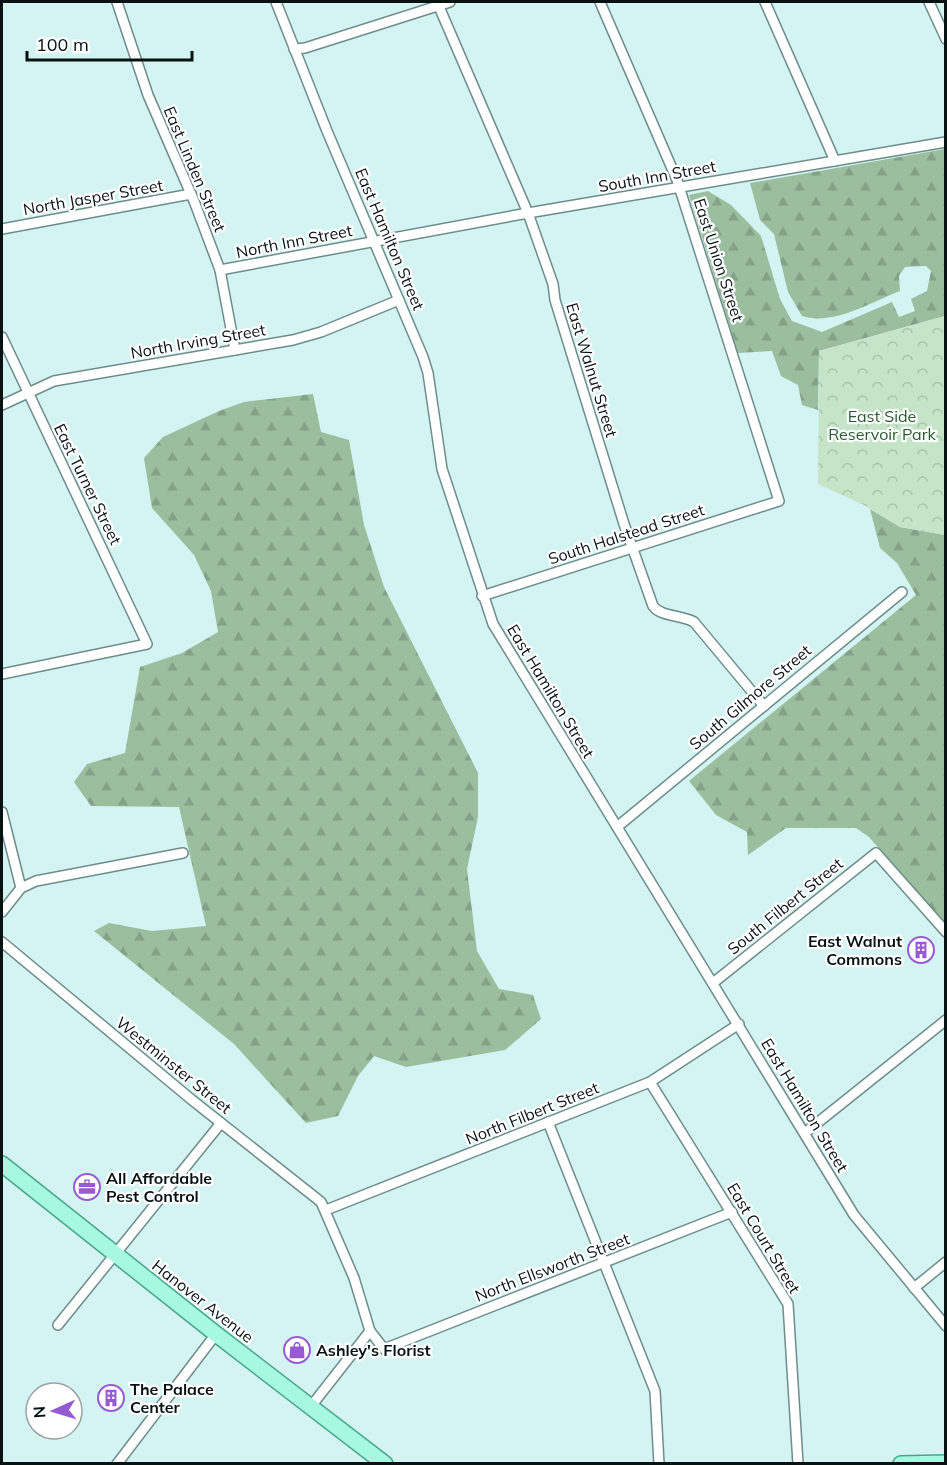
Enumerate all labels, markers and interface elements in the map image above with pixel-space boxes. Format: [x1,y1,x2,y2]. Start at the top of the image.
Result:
scale bar [27,24,192,62]
text: 100 m [36,33,89,56]
street label: East Linden Street [160,103,231,235]
street label: South Inn Street [597,156,718,196]
street label: East Hamilton Street [351,165,429,313]
street label: North Jasper Street [21,175,165,219]
street label: East Union Street [690,196,748,324]
street label: North Inn Street [234,220,354,262]
street label: East Walnut Street [562,300,622,440]
street label: North Irving Street [129,319,267,363]
park label: East Side Reservoir Park [828,406,937,444]
street label: East Turner Street [50,420,126,548]
street label: South Halstead Street [545,499,707,569]
street label: East Hamilton Street [503,620,599,762]
street label: South Gilmore Street [685,640,815,754]
street label: South Filbert Street [723,853,847,959]
place label: East Walnut Commons [808,931,902,969]
building icon: East Walnut Commons [906,935,936,965]
street label: Westminster Street [112,1012,236,1118]
street label: East Hamilton Street [757,1034,853,1176]
street label: North Filbert Street [463,1077,602,1149]
place label: All Affordable Pest Control [106,1168,212,1206]
office icon: All Affordable Pest Control [72,1172,102,1202]
street label: East Court Street [723,1179,805,1297]
street label: North Ellsworth Street [472,1228,632,1306]
street label: Hanover Avenue [148,1255,258,1347]
shop icon: Ashley's Florist [282,1335,312,1365]
place label: Ashley's Florist [316,1340,431,1360]
place label: The Palace Center [130,1379,214,1417]
north arrow [24,1381,84,1441]
building icon: The Palace Center [96,1383,126,1413]
text: N [29,1405,49,1419]

